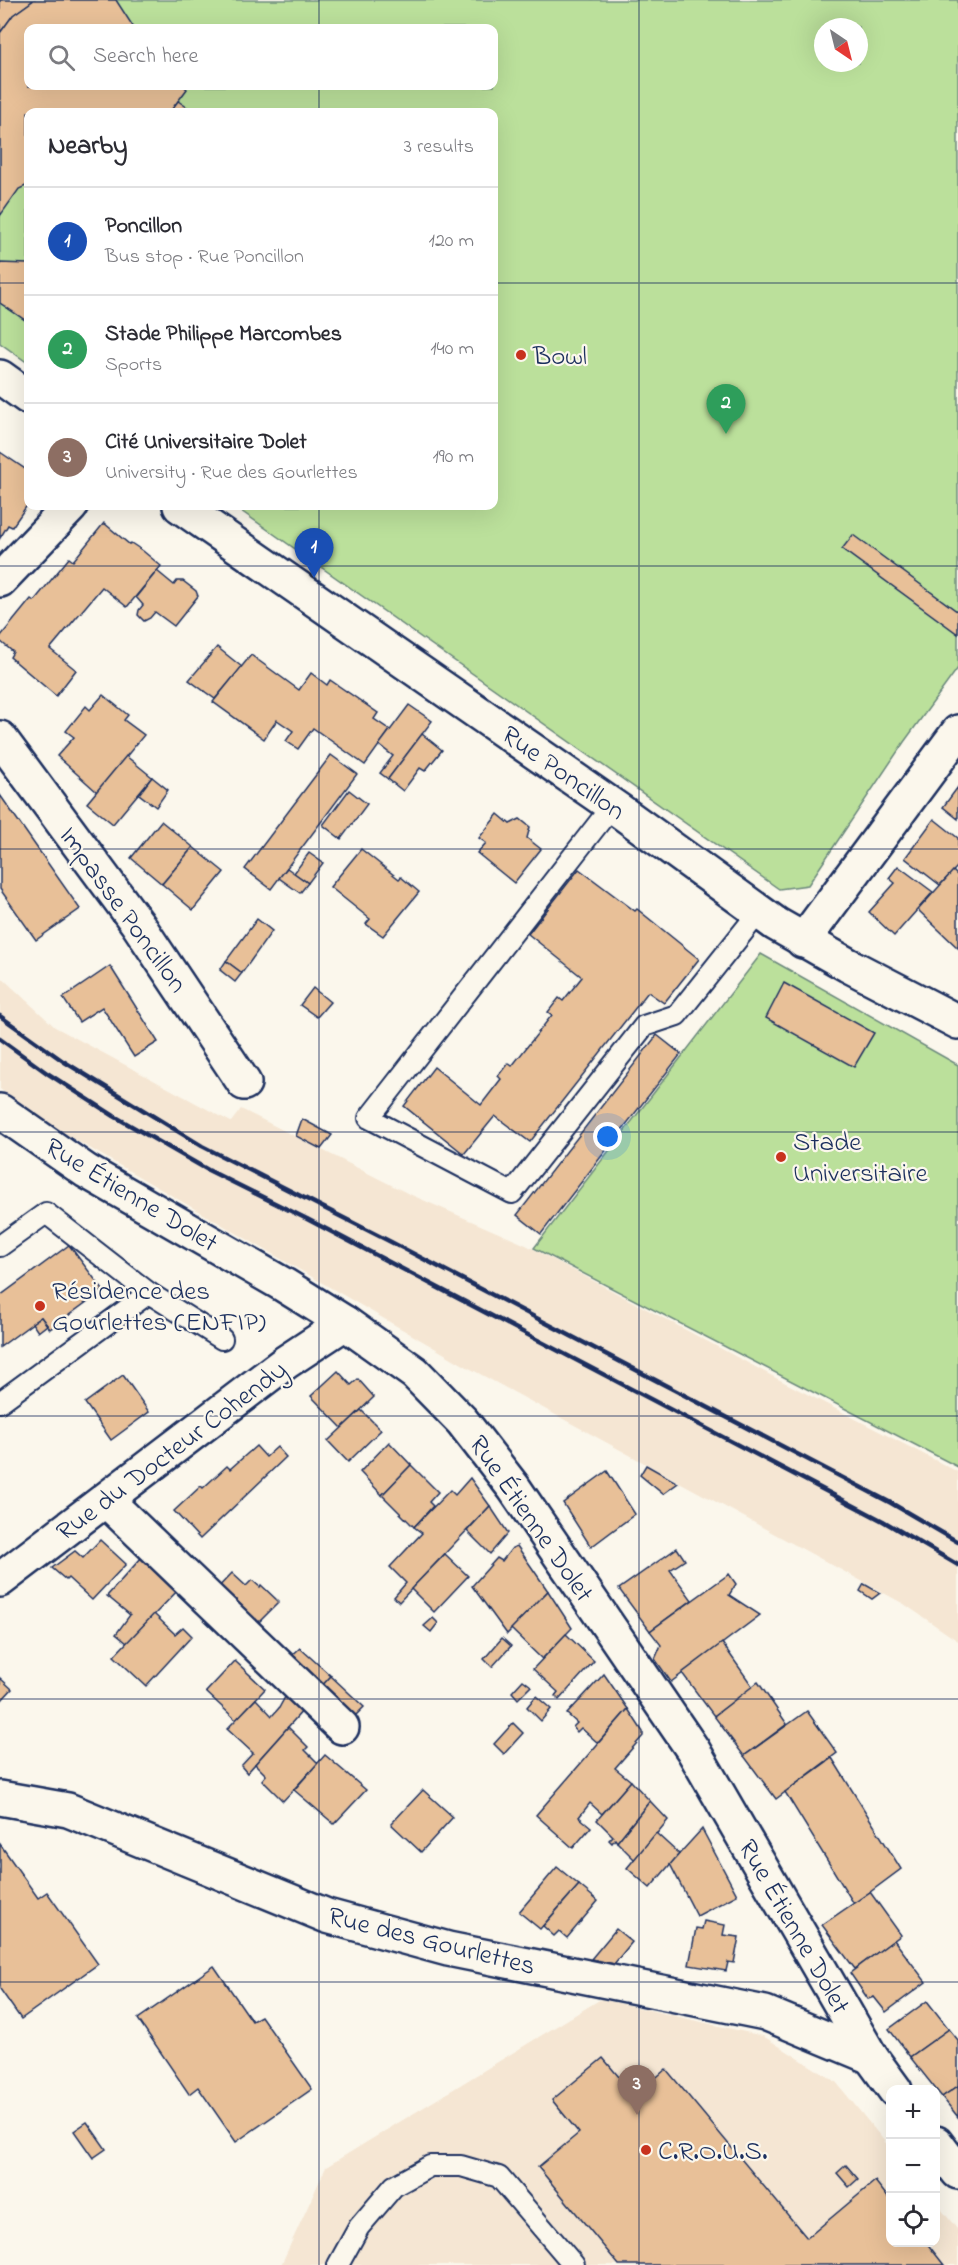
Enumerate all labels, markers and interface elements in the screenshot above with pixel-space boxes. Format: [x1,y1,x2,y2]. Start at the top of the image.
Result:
north arrow [814,18,868,72]
search box [24,24,498,90]
icon: search [45,41,78,74]
text: Search here [93,41,198,73]
text: Nearby [48,128,127,166]
text: 3 results [404,133,474,162]
text: Poncillon [105,211,182,243]
text: 1 [64,227,71,256]
text: 120 m [429,227,474,256]
text: Bus stop · Rue Poncillon [105,243,304,272]
text: Stade Philippe Marcombes [105,319,342,351]
text: 2 [63,335,72,364]
text: 140 m [430,335,474,364]
place label: Bowl [532,338,587,377]
marker: Bowl [514,348,528,362]
text: Sports [105,351,162,380]
pin: 2 [706,384,746,434]
text: Cité Universitaire Dolet [105,427,307,459]
text: 3 [63,443,72,472]
text: 190 m [432,443,474,472]
text: University · Rue des Gourlettes [105,459,358,488]
pin: 1 [294,528,334,578]
street label: Rue Poncillon [492,717,633,831]
street label: Impasse Poncillon [48,819,196,1002]
your location [593,1122,622,1151]
place label: Stade Universitaire [793,1124,928,1194]
street label: Rue Étienne Dolet [37,1129,225,1263]
marker: Stade Universitaire [774,1150,788,1164]
place label: Résidence des Gourlettes (ENFIP) [52,1273,266,1343]
marker: Résidence des Gourlettes (ENFIP) [33,1299,47,1313]
street label: Rue du Docteur Cohendy [49,1352,296,1552]
street label: Rue Étienne Dolet [458,1428,602,1611]
street label: Rue Étienne Dolet [727,1833,859,2022]
street label: Rue des Gourlettes [324,1898,539,1987]
pin: 3 [618,2066,656,2115]
map controls [886,2085,940,2247]
button: + [886,2085,940,2139]
place label: C.R.O.U.S. [658,2133,767,2172]
button: − [886,2139,940,2193]
marker: C.R.O.U.S. [639,2143,653,2157]
button: locate [886,2193,940,2247]

